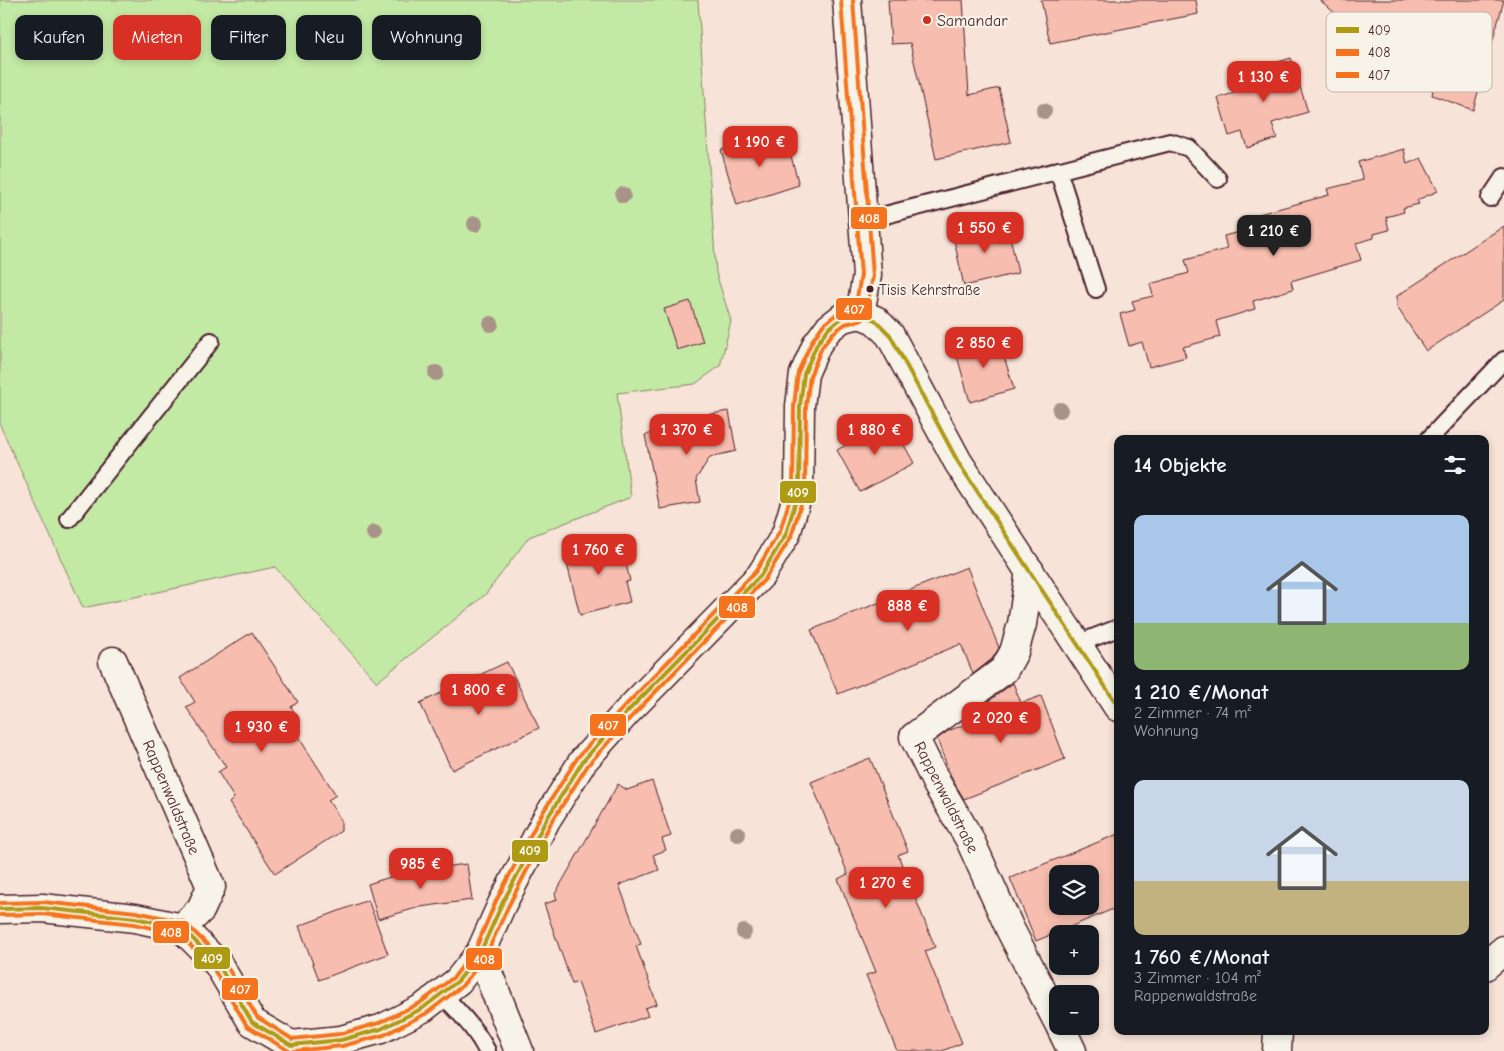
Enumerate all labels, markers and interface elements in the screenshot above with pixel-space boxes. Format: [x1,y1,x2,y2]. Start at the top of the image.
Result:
place label: Samandar [937,12,1008,30]
legend [1326,12,1492,92]
marker: Samandar [921,14,933,26]
chip: Kaufen [15,15,103,60]
chip: Mieten [113,15,201,60]
chip: Filter [211,15,286,60]
chip: Neu [296,15,362,60]
chip: Wohnung [372,15,481,60]
text: 409 [1368,22,1391,39]
text: 408 [1368,44,1391,61]
pin: 1 130 € [1218,61,1310,103]
text: 407 [1368,67,1390,84]
text: 1 130 € [1238,68,1290,86]
pin: 1 190 € [714,126,806,168]
text: 1 190 € [734,133,786,151]
line badge: 408 [850,206,888,230]
text: 408 [858,210,880,227]
pin: 1 550 € [939,212,1031,254]
pin: 1 210 € [1228,214,1320,257]
text: 1 550 € [958,219,1012,237]
text: 1 210 € [1248,222,1300,240]
place label: Tisis Kehrstraße [879,281,981,299]
marker: Tisis Kehrstraße [865,284,875,294]
line badge: 407 [835,297,873,321]
text: 407 [844,301,865,318]
pin: 2 850 € [938,326,1030,369]
text: 2 850 € [956,334,1012,352]
pin: 1 370 € [641,414,733,456]
pin: 1 880 € [829,414,921,456]
text: 1 370 € [661,421,713,439]
text: 1 880 € [848,421,902,439]
icon: filters [1441,451,1469,479]
text: 14 Objekte [1134,453,1227,477]
line badge: 409 [779,480,817,504]
text: 409 [787,484,809,501]
pin: 1 760 € [553,534,645,576]
text: 1 760 € [573,541,625,559]
icon: home [1257,548,1347,638]
pin: 888 € [873,590,943,632]
line badge: 408 [718,595,756,619]
text: 888 € [887,597,929,615]
text: 408 [726,599,748,616]
pin: 1 800 € [433,674,525,716]
text: 1 210 €/Monat [1134,680,1268,704]
text: 1 800 € [451,681,507,699]
pin: 2 020 € [955,702,1047,744]
text: 2 Zimmer · 74 m² [1134,704,1252,722]
text: 2 020 € [973,709,1029,727]
pin: 1 930 € [216,710,308,753]
line badge: 407 [589,713,627,737]
text: 407 [598,717,619,734]
text: 1 930 € [235,718,289,736]
text: Wohnung [1134,722,1199,740]
street label: Rappenwaldstraße [139,737,203,857]
street label: Rappenwaldstraße [910,739,982,856]
icon: home [1257,813,1347,903]
line badge: 409 [511,839,549,863]
text: 409 [519,842,541,859]
pin: 985 € [386,848,456,890]
text: 985 € [400,855,442,873]
map controls [1049,865,1099,1035]
button: layers [1049,865,1099,915]
pin: 1 270 € [840,866,932,909]
text: 1 270 € [860,874,912,892]
line badge: 408 [152,920,190,944]
text: 408 [160,924,182,941]
button: + [1049,925,1099,975]
text: 1 760 €/Monat [1134,945,1269,969]
line badge: 409 [193,946,231,970]
line badge: 408 [465,947,503,971]
text: 409 [201,950,223,967]
text: 408 [473,951,495,968]
text: 3 Zimmer · 104 m² [1134,969,1261,987]
line badge: 407 [221,977,259,1001]
text: 407 [230,981,251,998]
button: − [1049,985,1099,1035]
text: Rappenwaldstraße [1134,987,1257,1005]

